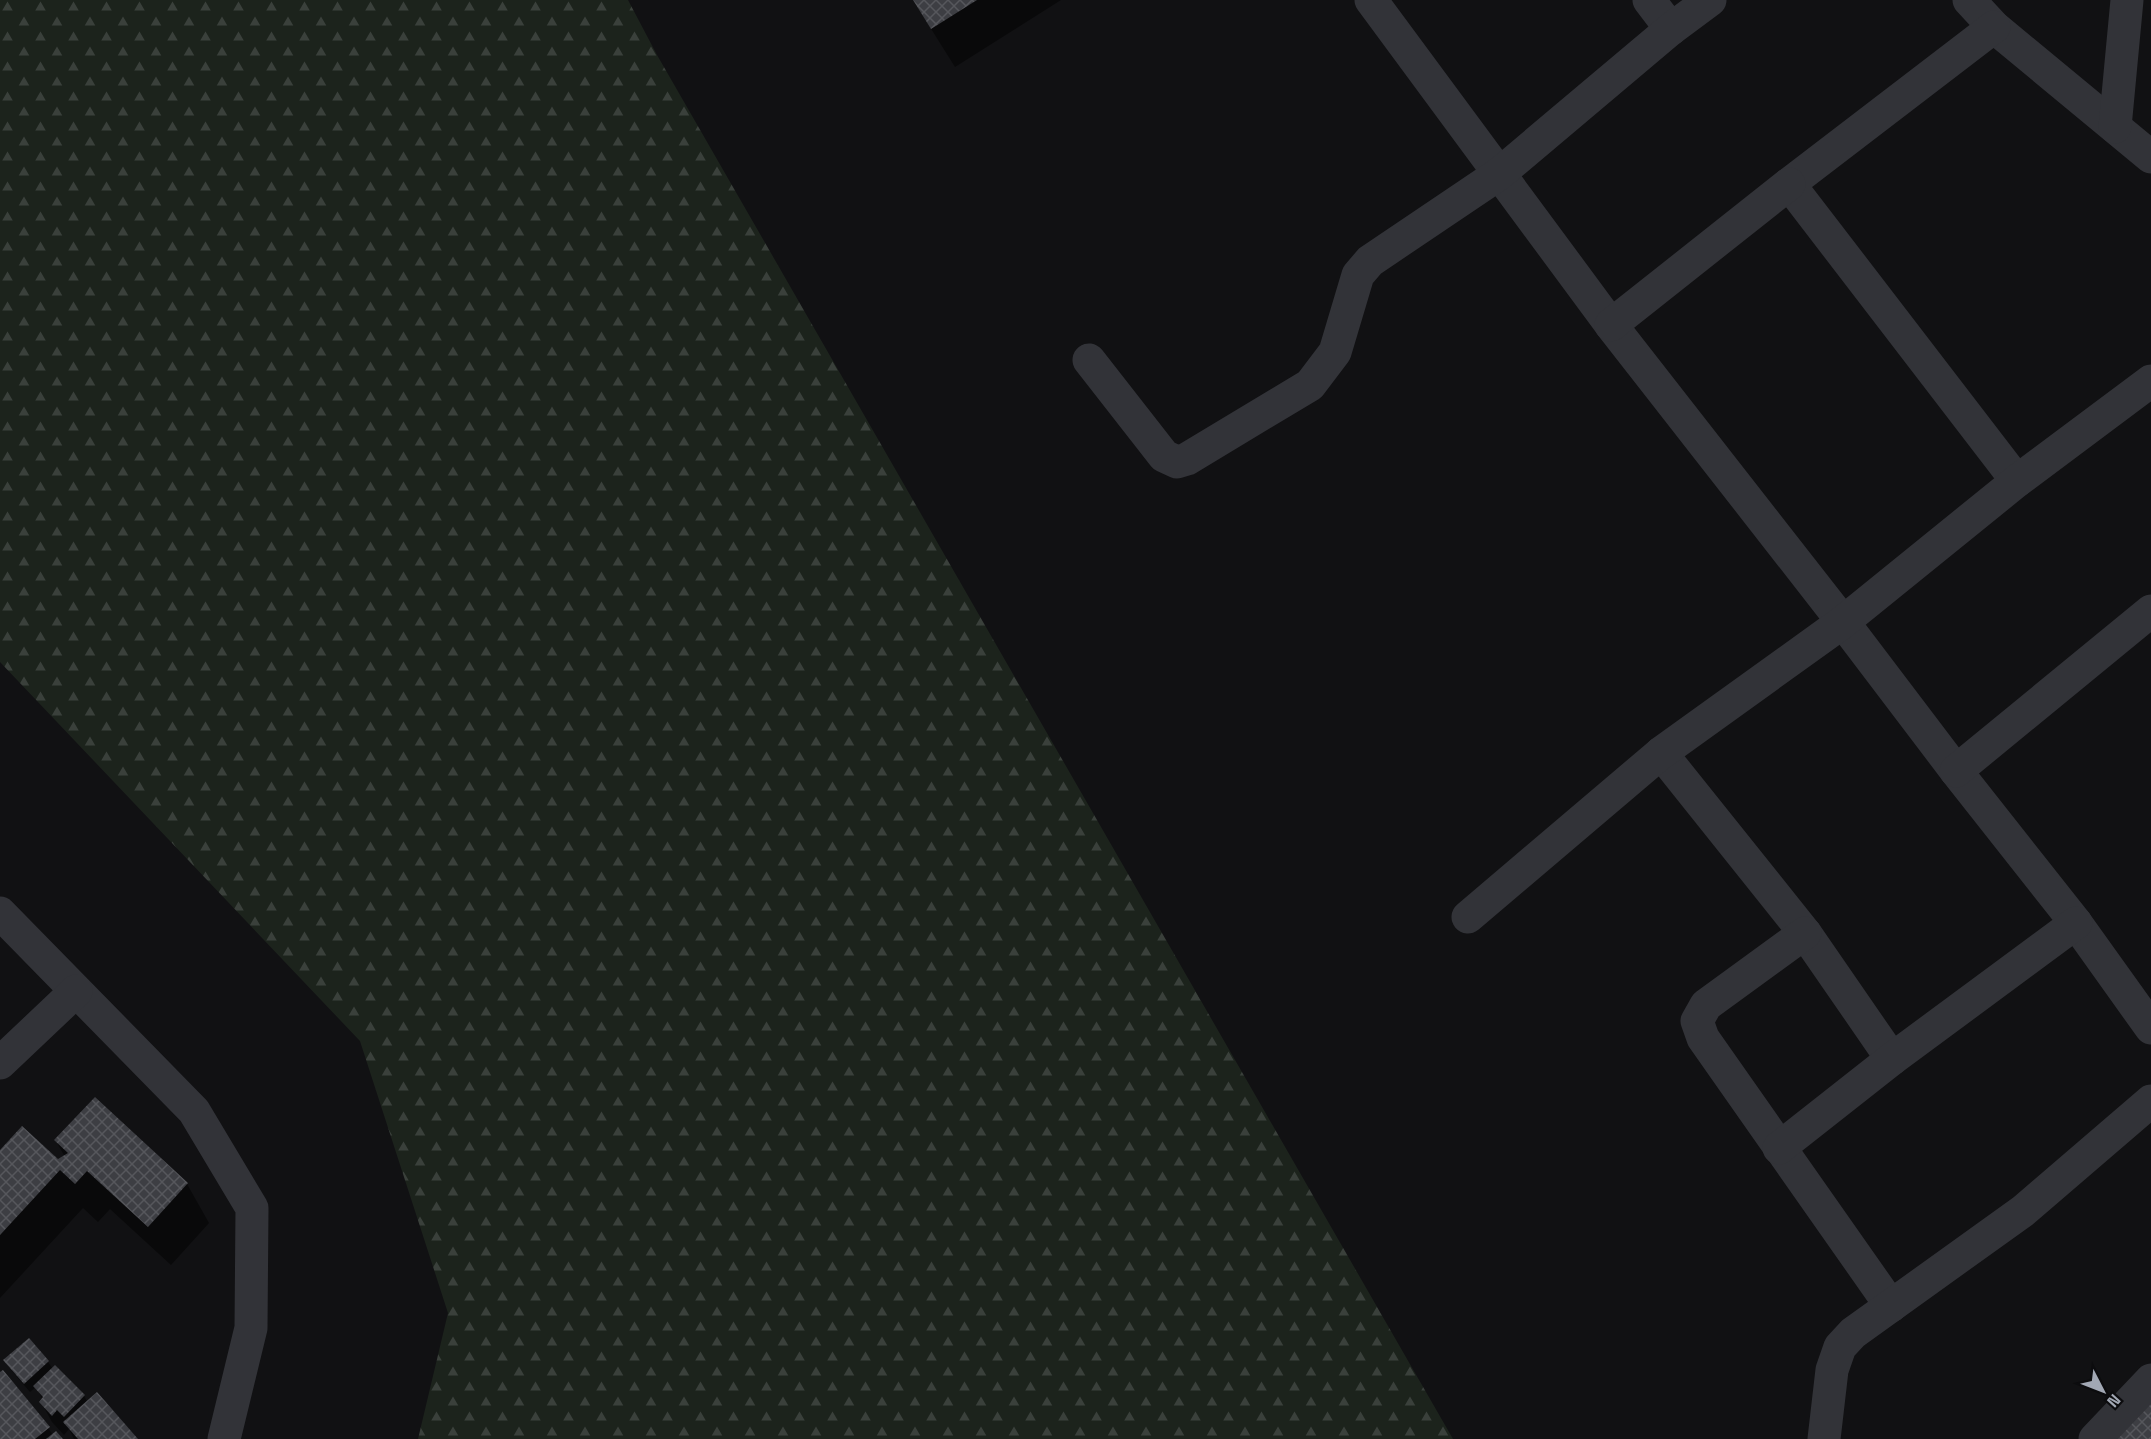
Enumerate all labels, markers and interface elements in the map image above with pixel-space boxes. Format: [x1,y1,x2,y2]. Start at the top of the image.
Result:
north arrow [2073,1361,2133,1421]
text: N [2102,1390,2125,1412]

